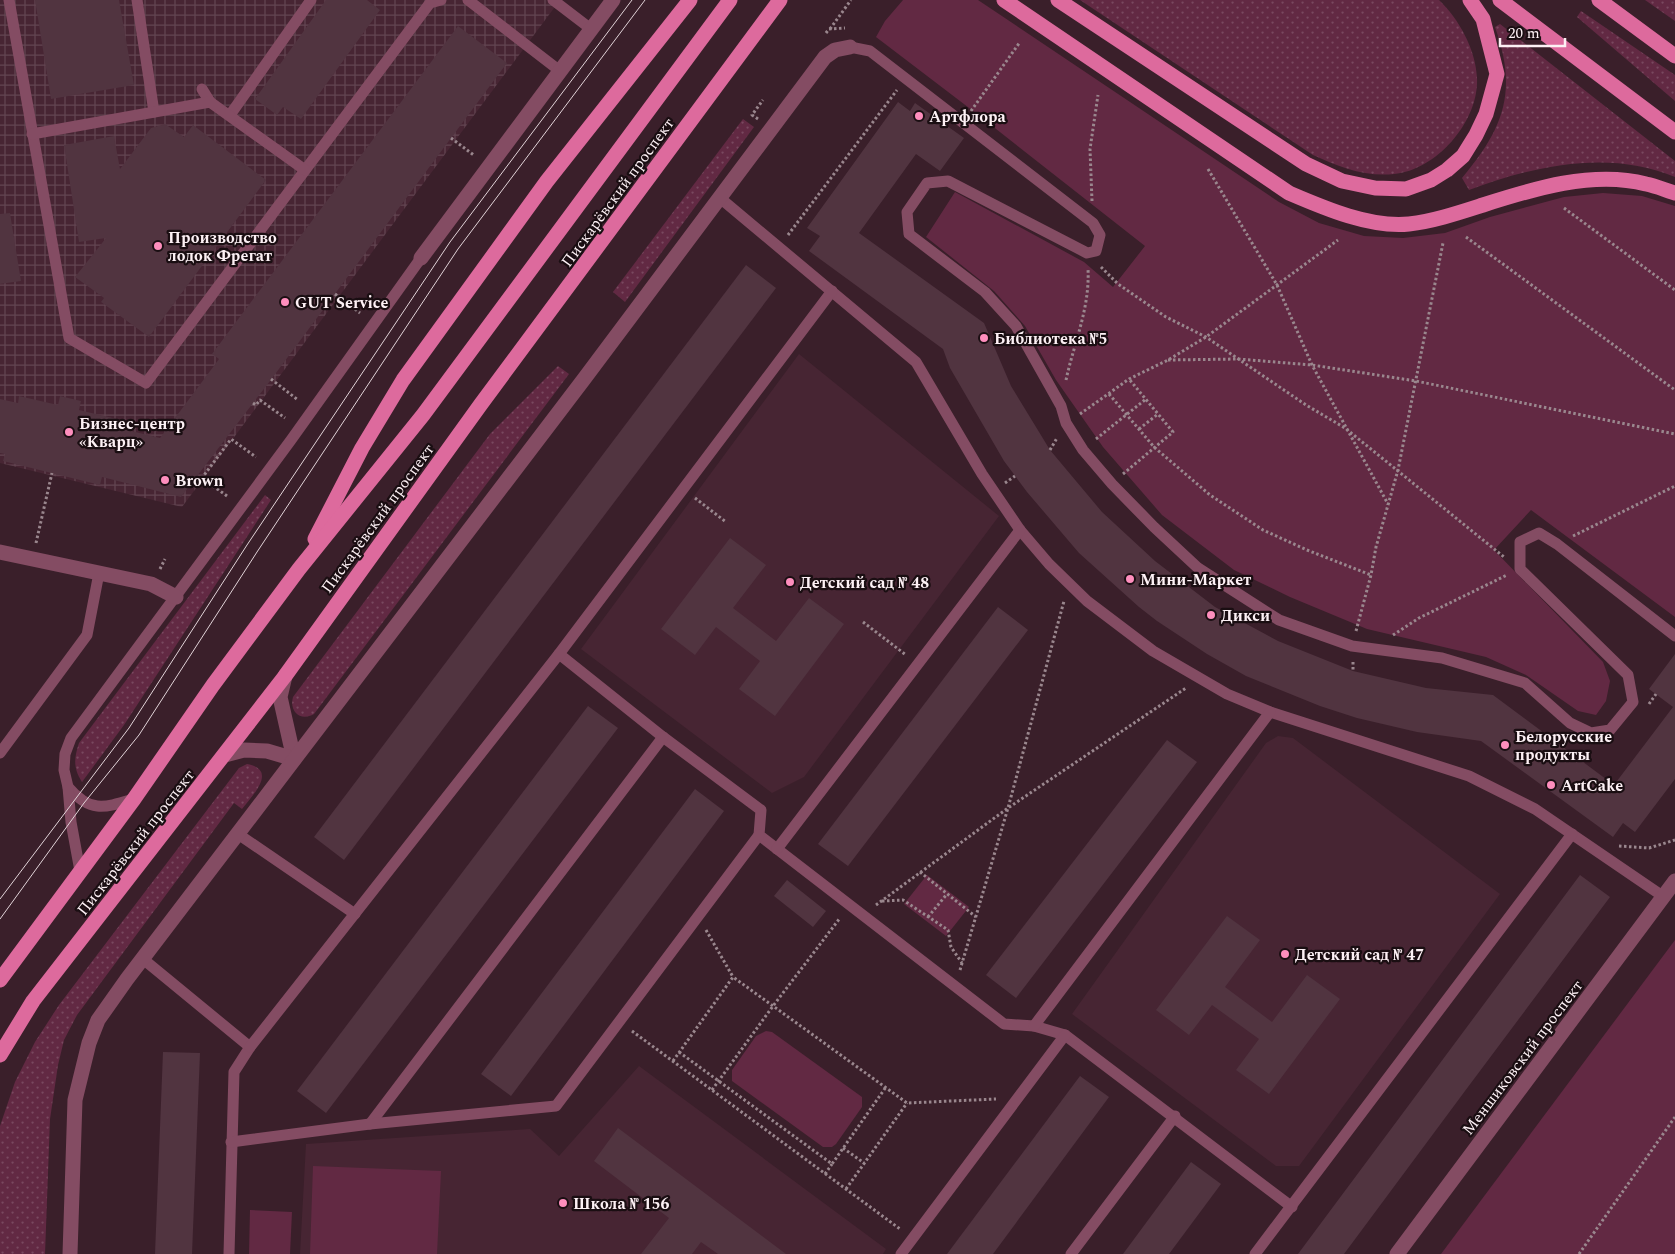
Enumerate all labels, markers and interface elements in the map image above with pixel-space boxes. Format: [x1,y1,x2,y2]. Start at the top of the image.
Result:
scale bar [1500,15,1565,47]
text: 20 m [1508,22,1540,45]
place label: Артфлора [929,105,1006,129]
marker: Артфлора [913,110,925,122]
street label: Пискарёвский проспект [555,113,680,272]
place label: Производство лодок Фрегат [168,226,277,268]
marker: Производство лодок Фрегат [152,240,164,252]
place label: GUT Service [295,291,388,315]
marker: GUT Service [279,296,291,308]
place label: Библиотека №5 [994,327,1108,351]
marker: Библиотека №5 [978,332,990,344]
place label: Бизнес-центр «Кварц» [79,412,185,454]
marker: Бизнес-центр «Кварц» [63,426,75,438]
street label: Пискарёвский проспект [315,439,440,598]
place label: Brown [175,469,223,493]
marker: Brown [159,474,171,486]
place label: Мини-Маркет [1140,568,1251,592]
place label: Детский сад № 48 [800,571,929,595]
marker: Мини-Маркет [1124,573,1136,585]
marker: Детский сад № 48 [784,576,796,588]
place label: Дикси [1221,604,1270,628]
marker: Дикси [1205,609,1217,621]
place label: Белорусские продукты [1515,725,1612,767]
marker: Белорусские продукты [1499,739,1511,751]
street label: Пискарёвский проспект [71,764,201,921]
place label: ArtCake [1561,774,1623,798]
marker: ArtCake [1545,779,1557,791]
place label: Детский сад № 47 [1295,943,1424,967]
marker: Детский сад № 47 [1279,948,1291,960]
street label: Меншиковский проспект [1456,975,1589,1140]
place label: Школа № 156 [573,1192,670,1216]
marker: Школа № 156 [557,1197,569,1209]

